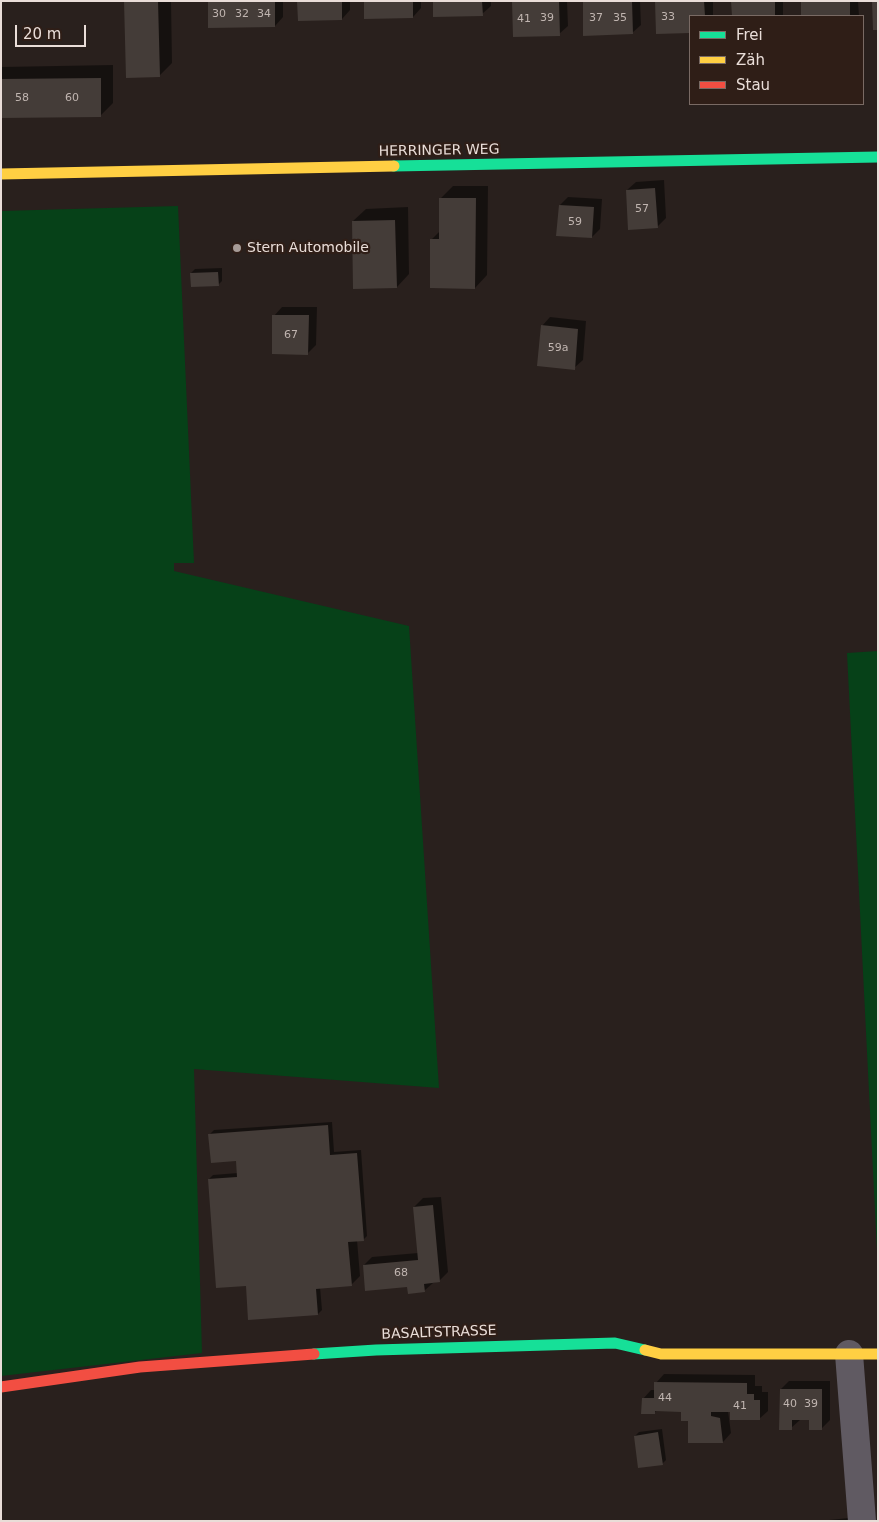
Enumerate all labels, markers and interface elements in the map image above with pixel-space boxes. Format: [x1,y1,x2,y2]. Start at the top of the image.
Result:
house number: 30 [212,7,226,21]
house number: 32 [235,7,249,21]
house number: 34 [257,7,271,21]
house number: 33 [661,10,675,24]
house number: 39 [540,11,554,25]
house number: 37 [589,11,603,25]
house number: 35 [613,11,627,25]
house number: 41 [517,12,531,26]
scale bar [18,15,89,47]
legend [689,15,864,105]
text: 20 m [23,25,61,43]
text: Frei [736,26,763,44]
text: Zäh [736,51,765,69]
text: Stau [736,76,770,94]
house number: 58 [15,91,29,105]
house number: 60 [65,91,79,105]
street label: HERRINGER WEG [378,142,500,160]
house number: 57 [635,202,649,216]
house number: 59 [568,215,582,229]
place label: Stern Automobile [247,240,369,256]
marker: Stern Automobile [231,242,243,254]
house number: 67 [284,328,298,342]
house number: 59a [548,341,568,355]
house number: 68 [394,1266,408,1280]
street label: BASALTSTRASSE [381,1323,497,1343]
house number: 44 [658,1391,672,1405]
house number: 40 [783,1397,797,1411]
house number: 39 [804,1397,818,1411]
house number: 41 [733,1399,747,1413]

